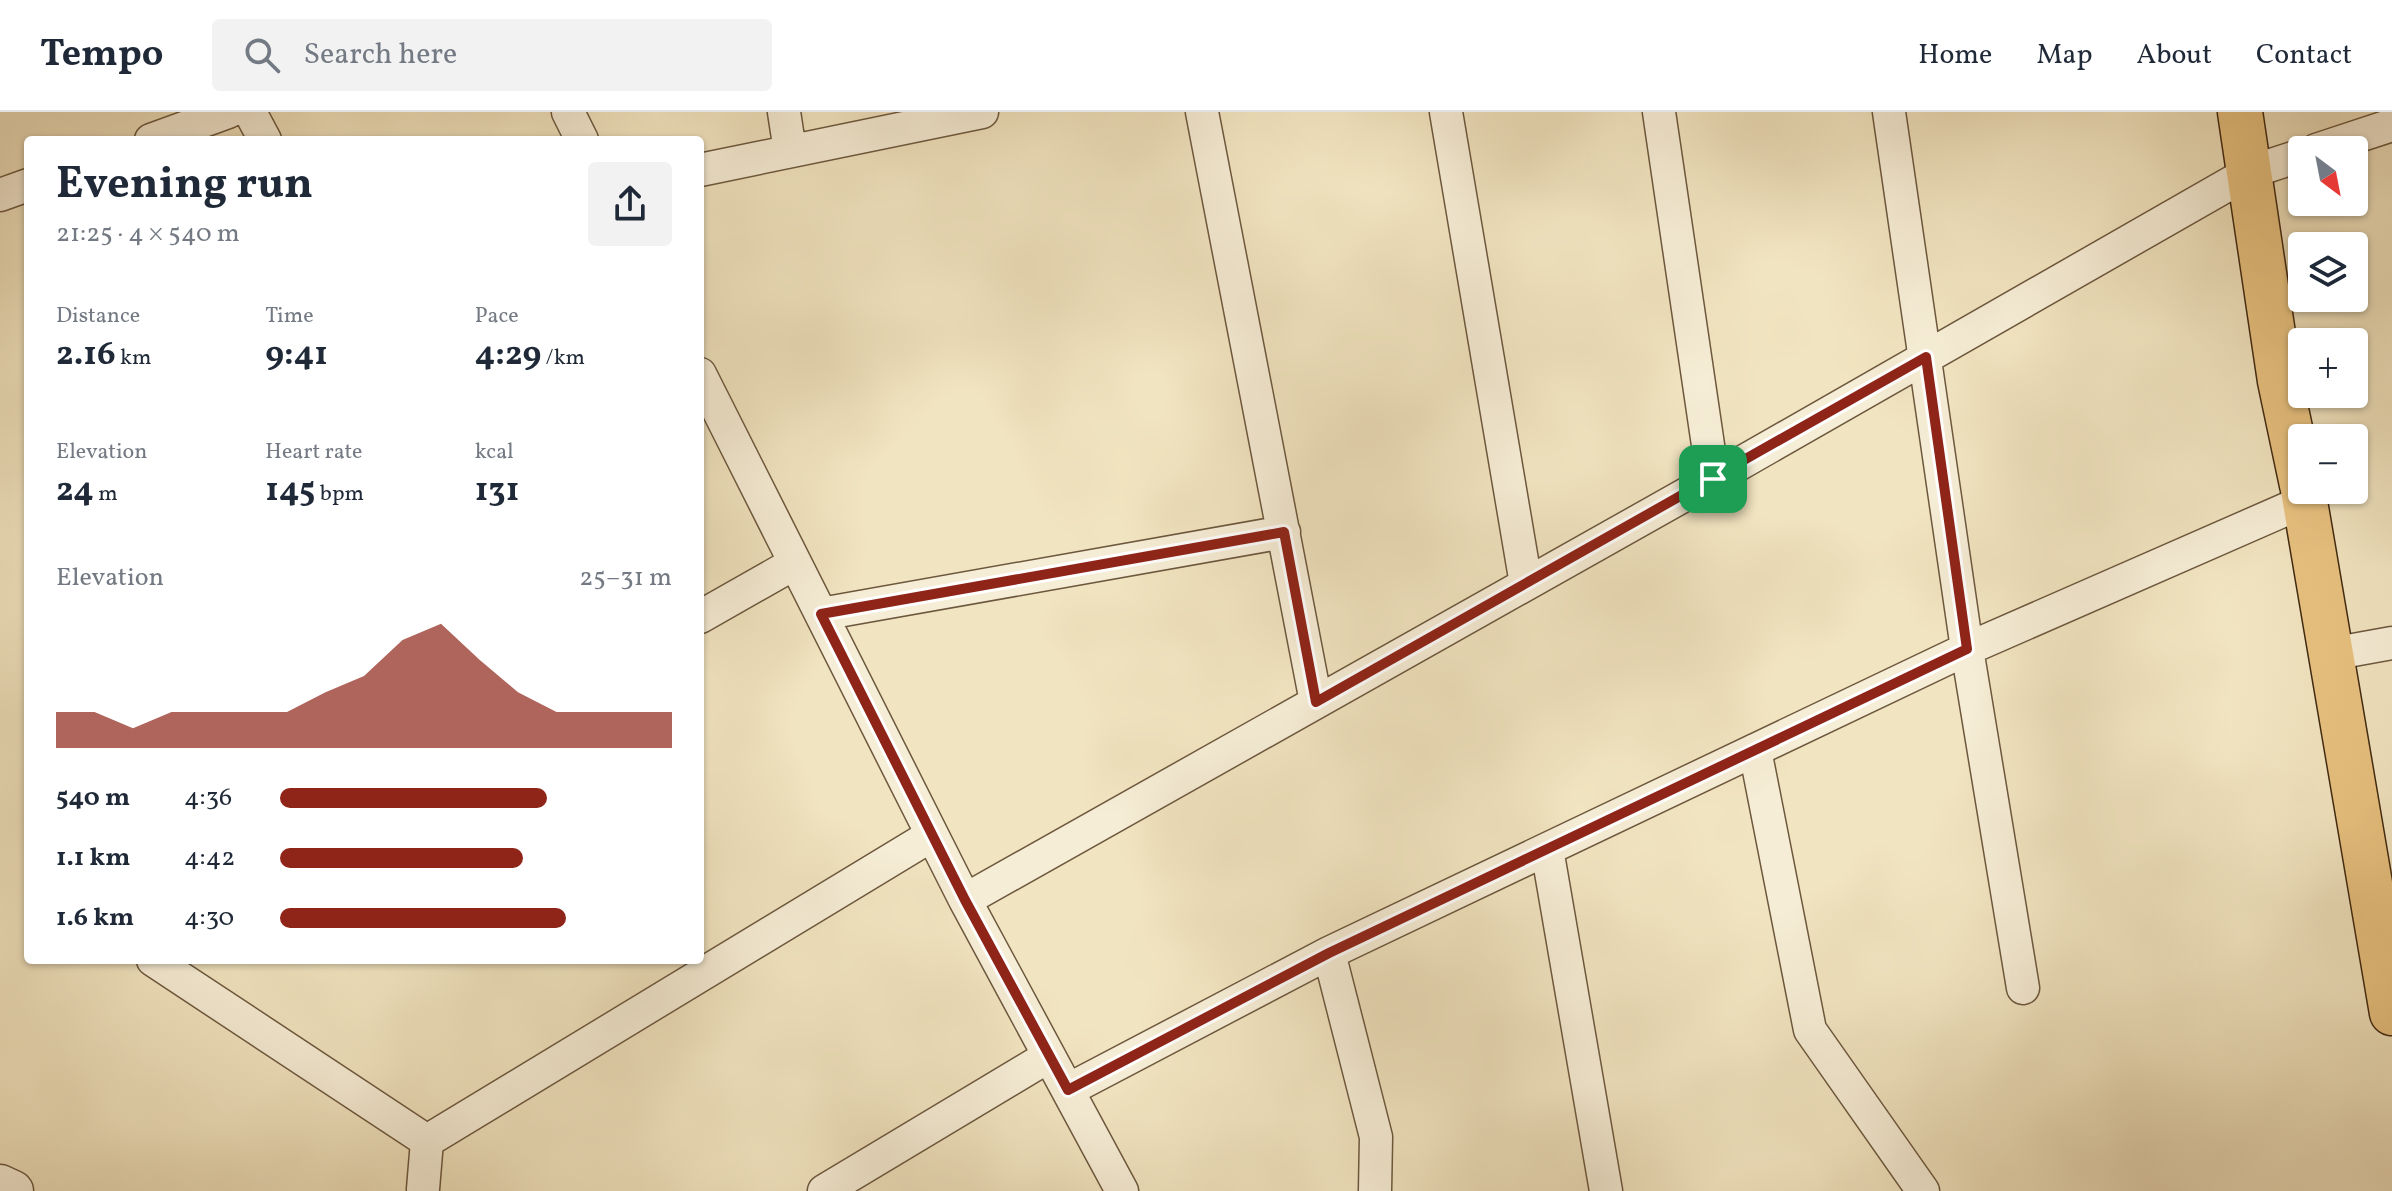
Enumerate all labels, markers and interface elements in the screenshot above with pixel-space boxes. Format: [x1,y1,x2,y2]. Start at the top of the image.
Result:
search box [212,19,772,91]
text: Tempo [40,29,164,82]
icon: search [240,33,284,77]
text: Search here [304,34,457,76]
text: Home [1918,36,1992,75]
text: Map [2036,36,2092,75]
text: About [2136,36,2212,75]
text: Contact [2256,36,2352,75]
north arrow [2288,136,2368,216]
map controls [2288,136,2368,504]
text: Evening run [56,155,313,216]
button: share [588,162,672,246]
text: 21:25 · 4 × 540 m [56,216,240,252]
button: layers [2288,232,2368,312]
text: Distance [56,301,140,332]
text: Time [265,301,314,332]
text: Pace [475,301,519,332]
button: + [2288,328,2368,408]
text: 2.16 [56,332,116,379]
text: 9:41 [265,332,328,379]
text: 4:29 [475,332,541,379]
text: km [116,343,152,374]
text: /km [541,343,585,374]
button: − [2288,424,2368,504]
text: Elevation [56,437,147,468]
text: Heart rate [265,437,362,468]
text: kcal [475,437,514,468]
pin [1679,445,1747,513]
icon: arrive [1691,457,1735,501]
text: 24 [56,468,94,515]
text: 145 [265,468,315,515]
text: 131 [475,468,519,515]
text: m [94,479,118,510]
text: bpm [315,479,364,510]
text: Elevation [56,560,164,596]
text: 25–31 m [579,560,672,596]
text: 540 m [56,780,130,816]
text: 4:36 [184,780,232,816]
text: 1.1 km [56,840,130,876]
text: 4:42 [184,840,235,876]
text: 1.6 km [56,900,134,936]
text: 4:30 [184,900,234,936]

